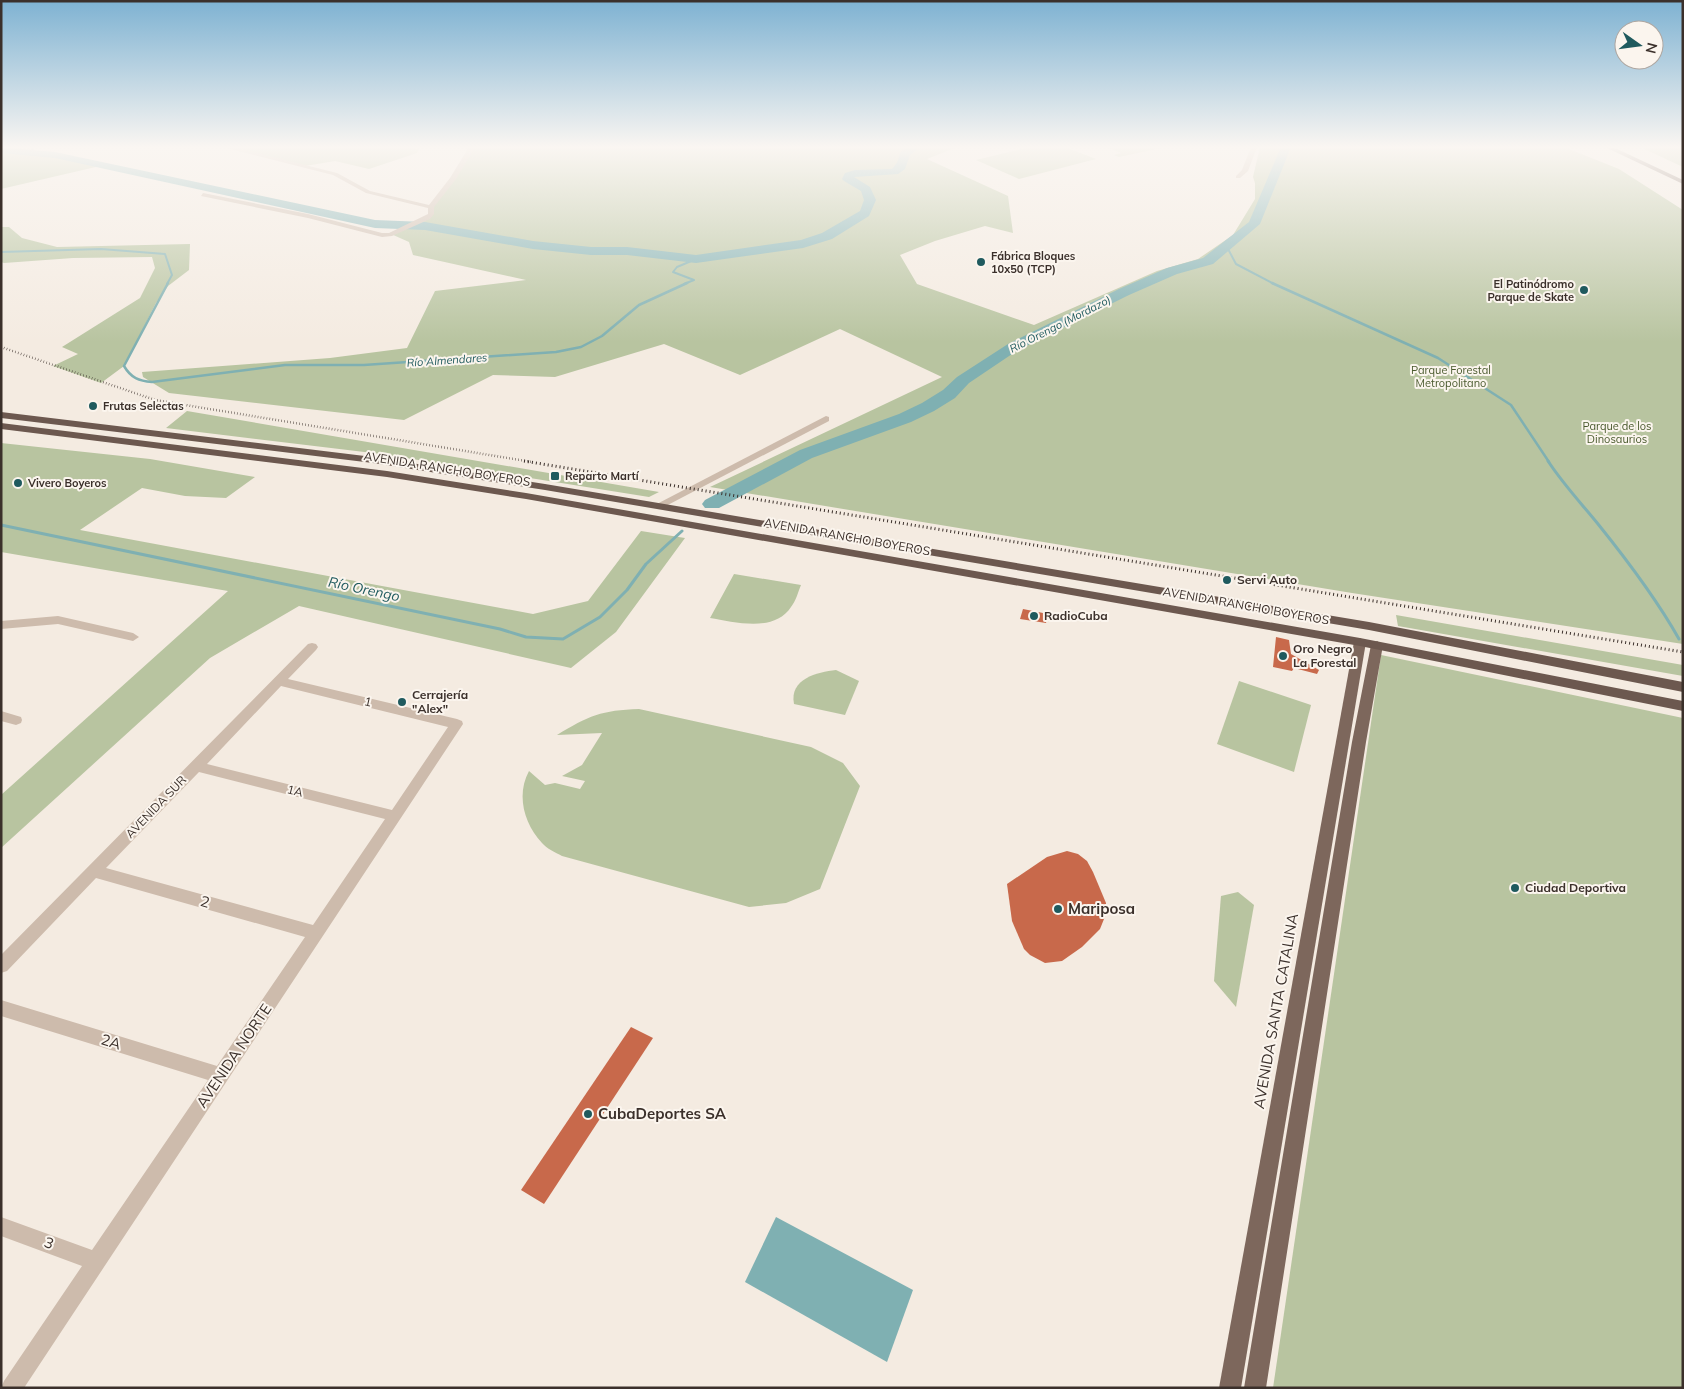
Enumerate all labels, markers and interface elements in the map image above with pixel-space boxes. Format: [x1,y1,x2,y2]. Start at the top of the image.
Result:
north arrow [1614,20,1664,70]
text: N [1642,41,1662,55]
place label: Fábrica Bloques 10x50 (TCP) [991,249,1076,276]
marker: Fábrica Bloques 10x50 (TCP) [975,256,987,268]
place label: El Patinódromo Parque de Skate [1488,277,1574,304]
marker: El Patinódromo Parque de Skate [1578,284,1590,296]
water label: Río Orengo (Mordazo) [1007,292,1113,356]
water label: Río Almendares [406,350,488,370]
park label: Parque Forestal Metropolitano [1411,363,1491,390]
place label: Frutas Selectas [103,399,184,413]
marker: Frutas Selectas [87,400,99,412]
park label: Parque de los Dinosaurios [1582,419,1652,446]
street label: AVENIDA RANCHO BOYEROS [363,448,532,489]
place label: Reparto Martí [565,469,640,483]
marker: Reparto Martí [549,470,561,482]
place label: Vivero Boyeros [27,476,107,490]
marker: Vivero Boyeros [12,477,24,489]
street label: AVENIDA RANCHO BOYEROS [763,514,931,559]
place label: Servi Auto [1237,572,1297,587]
water label: Río Orengo [327,573,401,605]
marker: Servi Auto [1221,574,1233,586]
street label: AVENIDA RANCHO BOYEROS [1162,583,1330,628]
place label: RadioCuba [1044,608,1108,623]
marker: RadioCuba [1028,610,1040,622]
place label: Oro Negro La Forestal [1293,641,1356,670]
marker: Oro Negro La Forestal [1277,650,1289,662]
place label: Cerrajería "Alex" [412,687,468,716]
street label: 1 [363,693,373,710]
marker: Cerrajería "Alex" [396,696,408,708]
street label: AVENIDA SUR [122,772,189,841]
street label: 1A [286,781,305,800]
place label: Ciudad Deportiva [1525,880,1626,895]
marker: Ciudad Deportiva [1509,882,1521,894]
street label: 2 [198,891,212,912]
place label: Mariposa [1068,899,1135,918]
marker: Mariposa [1052,903,1064,915]
street label: AVENIDA SANTA CATALINA [1249,912,1302,1110]
street label: AVENIDA NORTE [192,1000,275,1111]
street label: 2A [99,1030,124,1054]
place label: CubaDeportes SA [598,1104,727,1123]
marker: CubaDeportes SA [582,1108,594,1120]
street label: 3 [42,1232,57,1253]

